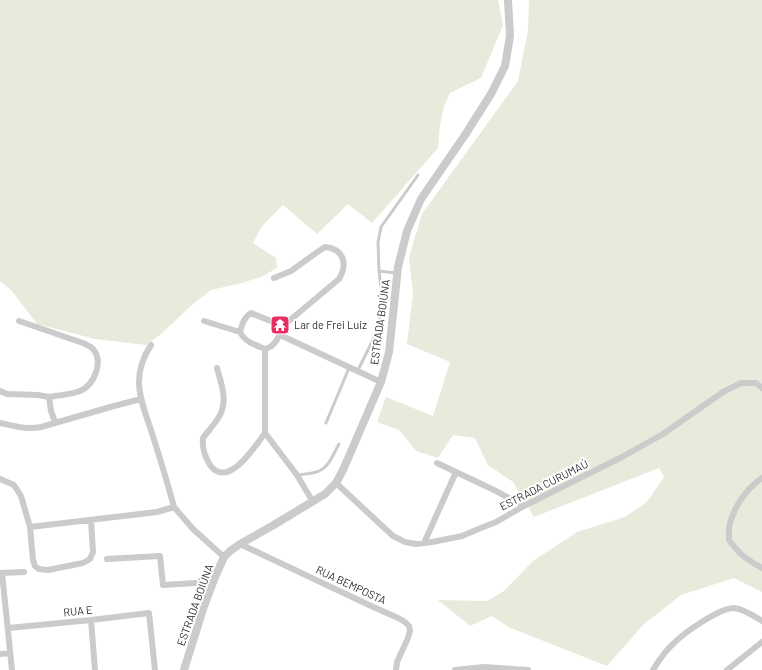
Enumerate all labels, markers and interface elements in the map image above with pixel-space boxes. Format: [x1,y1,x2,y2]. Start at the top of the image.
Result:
street label: ESTRADA BOIÚNA [367,278,392,365]
temple icon: Lar de Frei Luiz [269,314,291,336]
place label: Lar de Frei Luiz [294,318,367,331]
street label: ESTRADA CURUMAÚ [497,457,590,513]
street label: ESTRADA BOIÚNA [174,562,215,648]
street label: RUA BEMPOSTA [314,563,389,607]
street label: RUA E [63,602,94,618]

